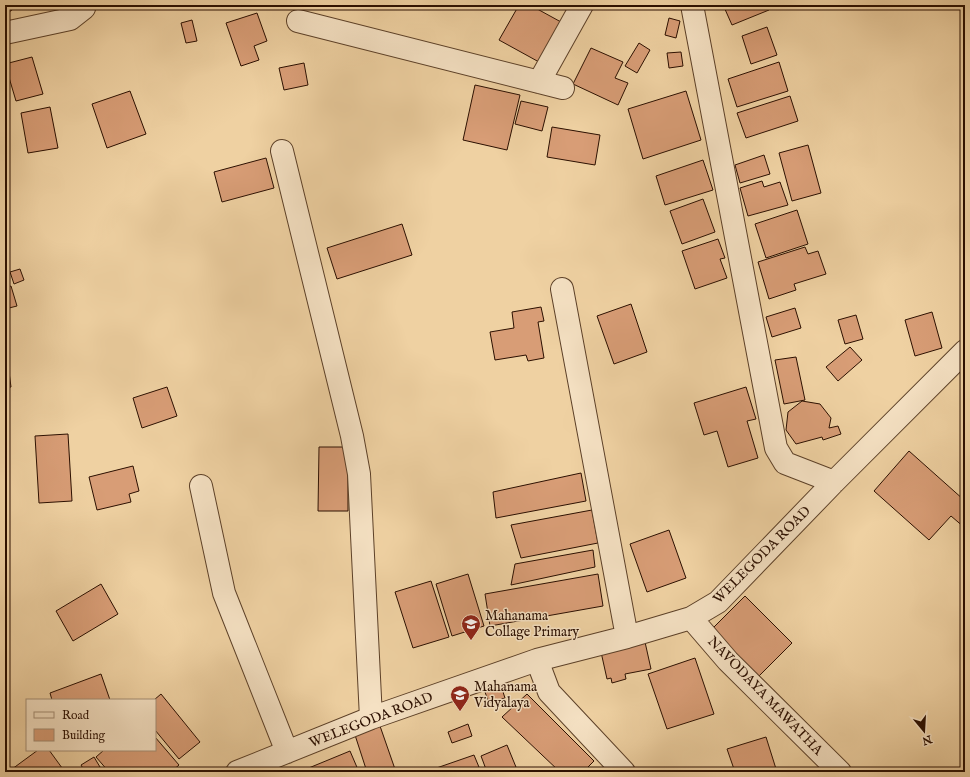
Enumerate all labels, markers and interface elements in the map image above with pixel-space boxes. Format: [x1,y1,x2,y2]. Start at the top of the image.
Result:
street label: WELEGODA ROAD [709,502,815,608]
place label: Mahanama Collage Primary [485,607,579,641]
school or university icon: Mahanama Collage Primary [460,613,482,641]
street label: NAVODAYA MAWATHA [703,633,827,760]
place label: Mahanama Vidyalaya [473,678,538,712]
school or university icon: Mahanama Vidyalaya [449,684,471,712]
street label: WELEGODA ROAD [307,688,435,752]
legend [26,699,156,751]
text: Road [62,708,90,723]
north arrow [904,711,944,751]
text: Building [62,728,106,743]
text: N [920,731,934,748]

